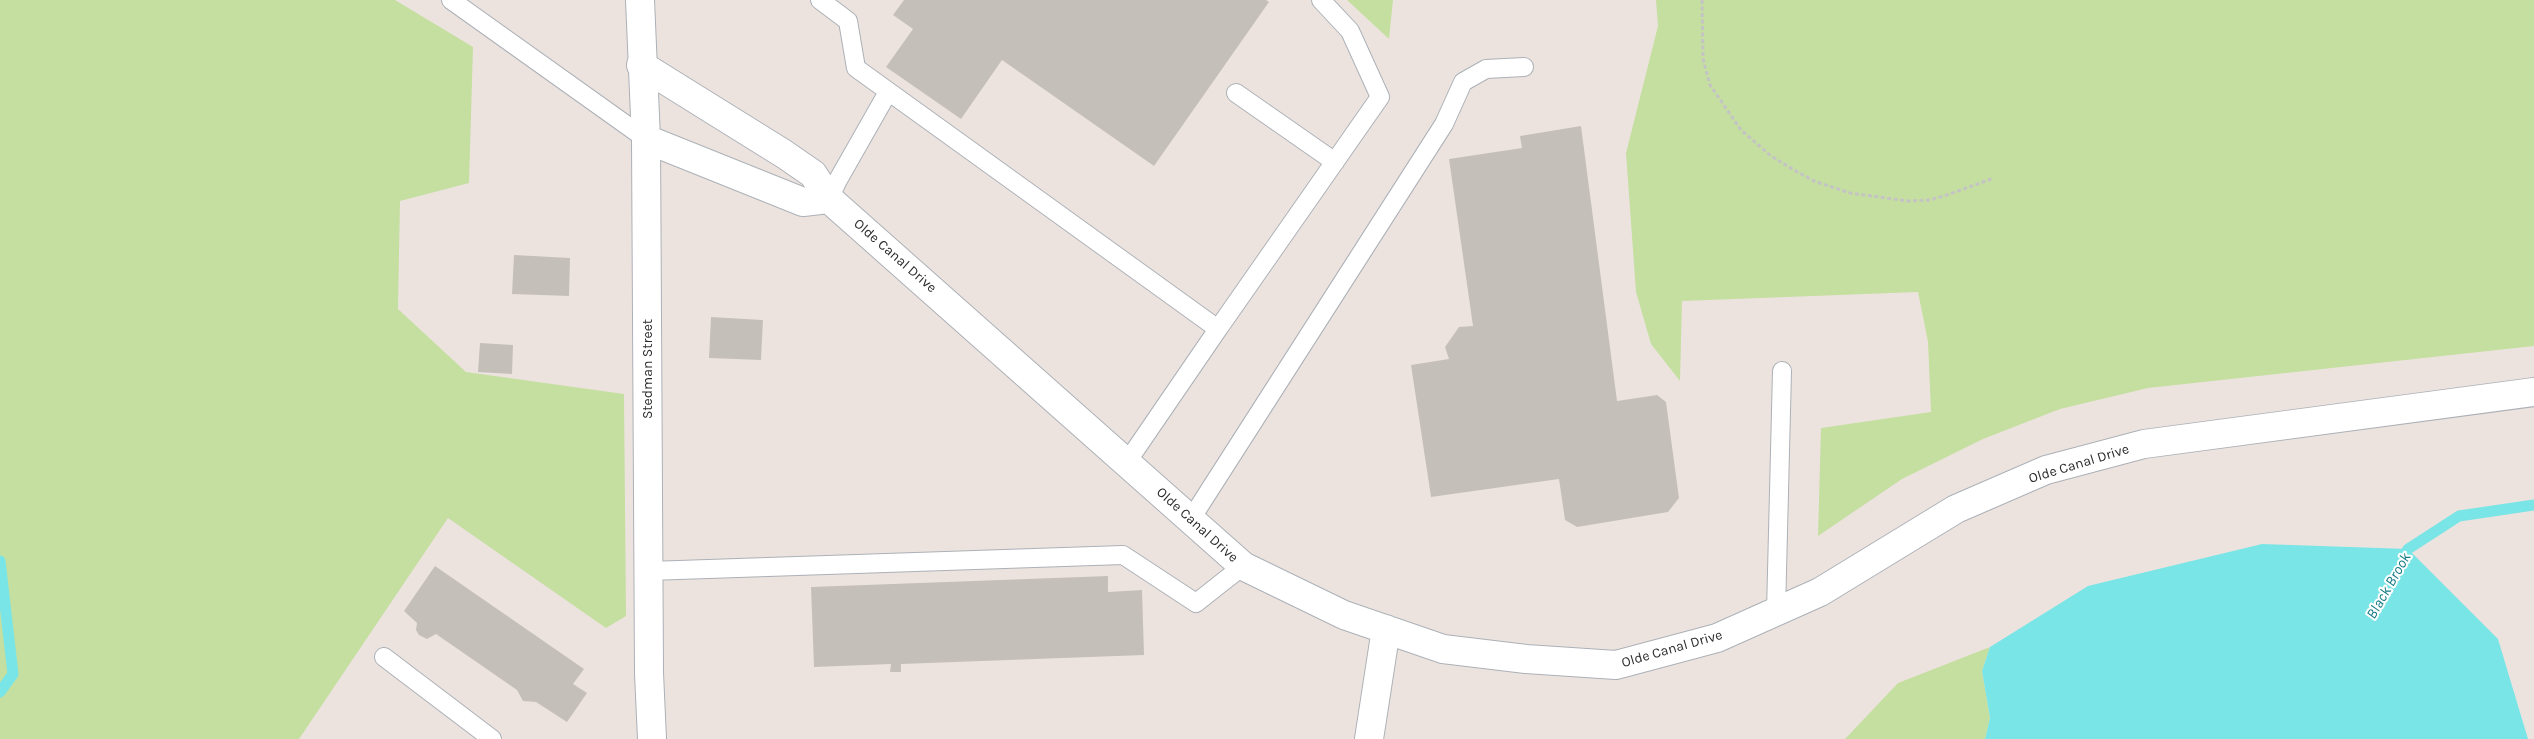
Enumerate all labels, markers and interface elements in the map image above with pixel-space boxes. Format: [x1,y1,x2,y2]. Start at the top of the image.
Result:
street label: Olde Canal Drive [850,215,940,297]
street label: Stedman Street [640,319,656,419]
street label: Olde Canal Drive [2027,441,2131,487]
street label: Olde Canal Drive [1153,484,1241,566]
water label: Black Brook [2363,550,2415,622]
street label: Olde Canal Drive [1620,627,1724,671]

